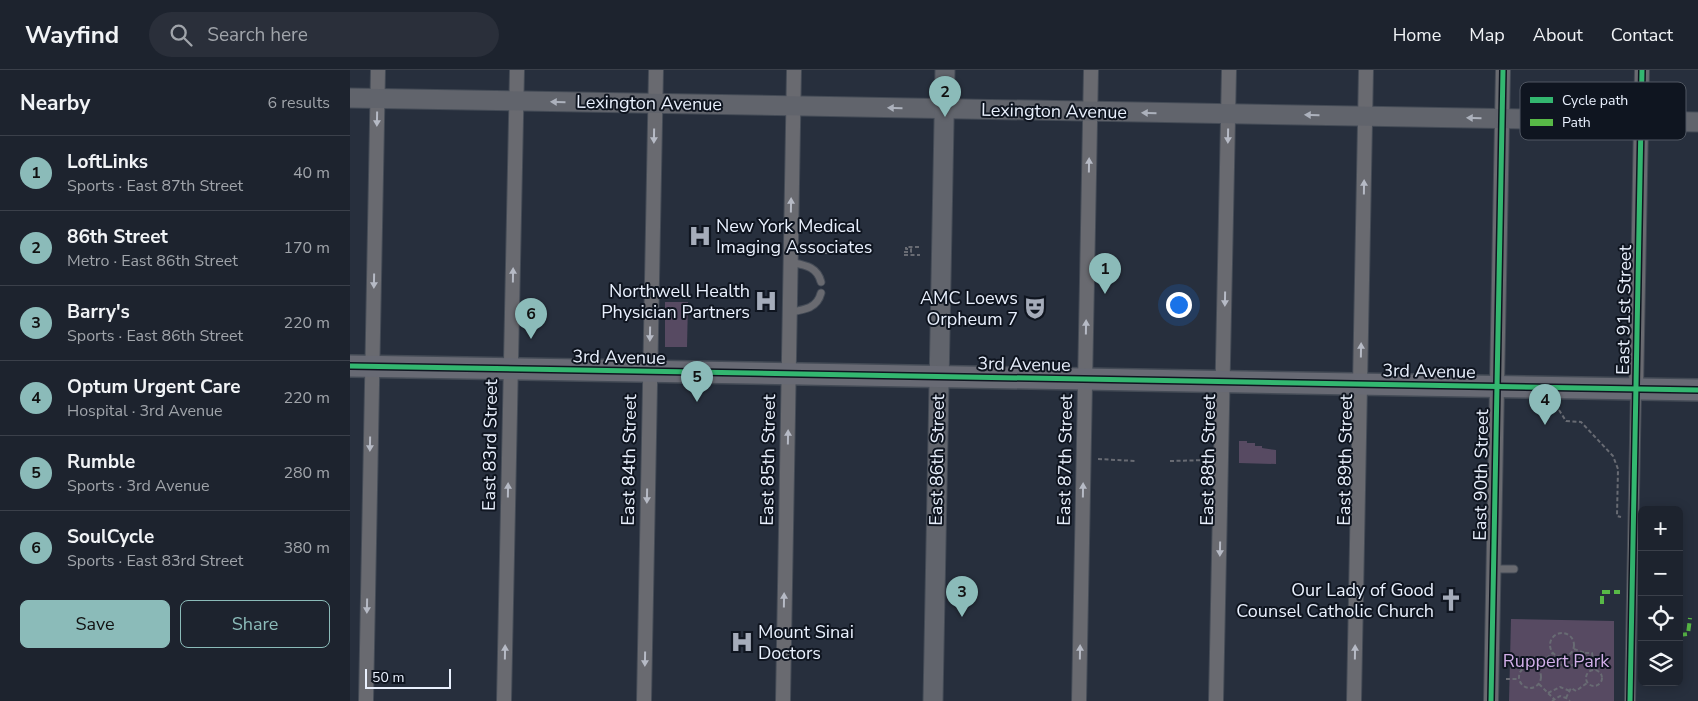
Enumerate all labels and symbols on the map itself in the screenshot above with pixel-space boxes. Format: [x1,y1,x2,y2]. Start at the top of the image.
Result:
pin: 2 [929,76,961,117]
legend [1520,82,1686,140]
street label: Lexington Avenue [576,90,722,116]
text: Cycle path [1562,91,1628,110]
one-way arrow [550,97,566,105]
street label: Lexington Avenue [981,98,1127,124]
one-way arrow [887,104,903,112]
one-way arrow [1141,108,1157,116]
one-way arrow [373,111,381,127]
one-way arrow [1304,111,1320,119]
text: Path [1562,113,1591,132]
one-way arrow [1466,114,1482,122]
one-way arrow [650,128,658,144]
one-way arrow [1224,128,1232,144]
one-way arrow [1085,157,1093,173]
one-way arrow [1360,179,1368,195]
one-way arrow [788,197,796,213]
place label: New York Medical Imaging Associates [716,214,873,259]
hospital icon: New York Medical Imaging Associates [687,223,713,249]
street label: East 91st Street [1611,244,1637,375]
pin: 1 [1089,253,1121,294]
one-way arrow [509,267,517,283]
one-way arrow [370,273,378,289]
place label: Northwell Health Physician Partners [601,279,750,324]
place label: AMC Loews Orpheum 7 [920,286,1018,331]
hospital icon: Northwell Health Physician Partners [753,288,779,314]
one-way arrow [1221,291,1229,307]
your location [1166,292,1192,318]
theatre icon: AMC Loews Orpheum 7 [1022,295,1048,321]
pin: 6 [515,298,547,339]
one-way arrow [1082,319,1090,335]
one-way arrow [646,326,654,342]
one-way arrow [1357,342,1365,358]
street label: 3rd Avenue [572,344,666,370]
street label: 3rd Avenue [977,351,1071,377]
street label: 3rd Avenue [1382,358,1476,384]
pin: 5 [681,361,713,402]
street label: East 83rd Street [477,378,503,511]
pin: 4 [1529,384,1561,425]
street label: East 84th Street [616,393,642,526]
street label: East 85th Street [755,393,781,526]
street label: East 86th Street [924,393,950,526]
street label: East 87th Street [1052,393,1078,526]
street label: East 88th Street [1195,393,1221,526]
street label: East 89th Street [1332,393,1358,526]
street label: East 90th Street [1468,408,1494,541]
one-way arrow [784,429,792,445]
one-way arrow [366,436,374,452]
one-way arrow [504,482,512,498]
one-way arrow [1080,482,1088,498]
one-way arrow [643,488,651,504]
one-way arrow [1216,541,1224,557]
pin: 3 [946,576,978,617]
place label: Our Lady of Good Counsel Catholic Church [1236,578,1434,623]
church icon: Our Lady of Good Counsel Catholic Church [1438,587,1464,613]
one-way arrow [781,592,789,608]
one-way arrow [363,598,371,614]
place label: Mount Sinai Doctors [758,620,854,665]
hospital icon: Mount Sinai Doctors [729,629,755,655]
one-way arrow [501,644,509,660]
one-way arrow [1077,644,1085,660]
one-way arrow [1351,644,1359,660]
park label: Ruppert Park [1503,649,1610,673]
one-way arrow [640,651,648,667]
scale bar [365,666,451,689]

